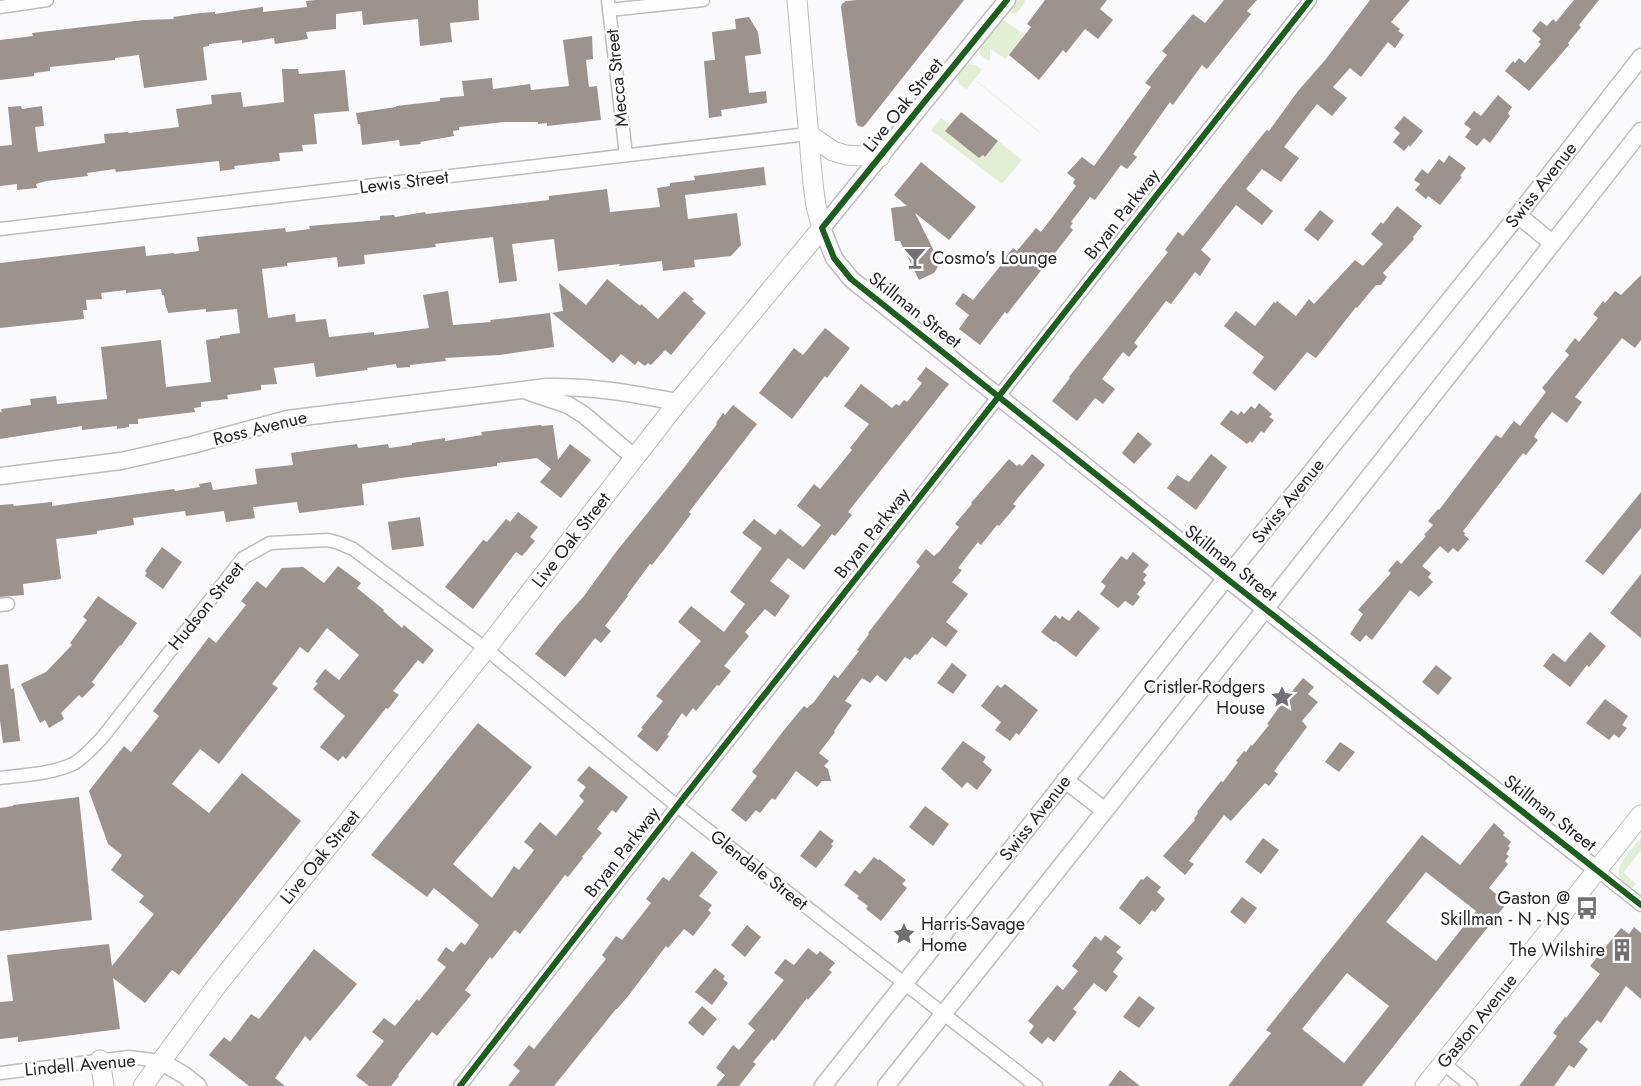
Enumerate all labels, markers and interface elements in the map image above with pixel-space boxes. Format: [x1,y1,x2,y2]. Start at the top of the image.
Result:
street label: Mecca Street [599,27,635,128]
street label: Live Oak Street [857,52,949,158]
street label: Swiss Avenue [1499,137,1583,233]
street label: Bryan Parkway [1078,163,1166,265]
street label: Lewis Street [358,164,451,200]
bar icon: Cosmo's Lounge [902,245,928,271]
place label: Cosmo's Lounge [932,245,1057,271]
street label: Skillman Street [863,266,967,355]
street label: Ross Avenue [210,404,310,452]
street label: Swiss Avenue [1246,453,1330,549]
street label: Bryan Parkway [828,482,916,584]
street label: Live Oak Street [526,486,617,593]
street label: Skillman Street [1179,519,1283,608]
street label: Hudson Street [162,556,250,656]
place label: Cristler-Rodgers House [1144,674,1265,721]
place icon: Cristler-Rodgers House [1269,684,1295,710]
street label: Skillman Street [1498,769,1602,858]
street label: Swiss Avenue [993,770,1077,866]
street label: Bryan Parkway [578,801,666,903]
street label: Live Oak Street [274,804,366,910]
street label: Glendale Street [705,824,814,917]
place label: Gaston @ Skillman - N - NS [1440,885,1570,932]
bus stop icon: Gaston @ Skillman - N - NS [1574,895,1600,921]
place label: Harris-Savage Home [921,911,1025,958]
place icon: Harris-Savage Home [891,921,917,947]
place label: The Wilshire [1509,937,1605,963]
building icon: The Wilshire [1609,937,1635,963]
street label: Gaston Avenue [1431,968,1523,1074]
street label: Lindell Avenue [23,1047,137,1083]

